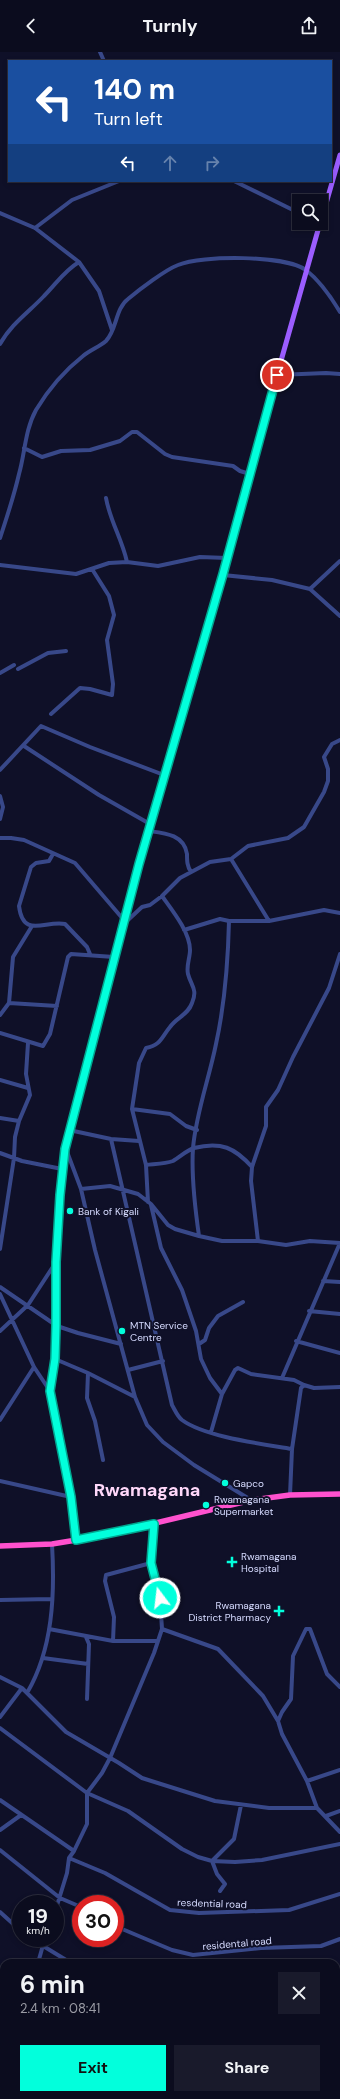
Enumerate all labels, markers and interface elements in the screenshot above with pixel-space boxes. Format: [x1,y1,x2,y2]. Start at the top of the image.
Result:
text: Turnly [142,14,198,38]
icon: back [20,15,42,37]
icon: share [298,15,320,37]
text: 140 m [94,71,175,108]
icon: left [28,76,80,128]
text: Turn left [94,107,163,131]
icon: left [117,152,139,174]
icon: ahead [159,152,181,174]
icon: right [201,152,223,174]
map controls [292,194,328,230]
button: search [292,194,328,230]
pin [260,358,294,392]
icon: arrive [266,364,288,386]
place label: Bank of Kigali [78,1205,139,1218]
marker: Bank of Kigali [65,1206,75,1216]
place label: MTN Service Centre [130,1319,188,1344]
marker: MTN Service Centre [117,1326,127,1336]
place label: Gapco [233,1477,264,1490]
district label: Rwamagana [94,1478,200,1502]
marker: Gapco [220,1478,230,1488]
place label: Rwamagana Supermarket [214,1493,273,1518]
marker: Rwamagana Supermarket [201,1500,211,1510]
place label: Rwamagana Hospital [241,1550,296,1575]
marker: Rwamagana Hospital [226,1556,238,1568]
position arrow [139,1577,181,1619]
place label: Rwamagana District Pharmacy [188,1599,271,1624]
marker: Rwamagana District Pharmacy [274,1606,284,1616]
speed limit sign: 30 [72,1895,124,1947]
street label: resdential road [177,1896,247,1911]
text: 19 [28,1903,48,1929]
text: km/h [26,1924,50,1937]
street label: residental road [202,1934,272,1953]
text: 6 min [20,1969,85,2000]
button: close [278,1972,320,2014]
text: 2.4 km · 08:41 [20,2000,100,2017]
button: Exit [20,2045,166,2091]
button: Share [174,2045,320,2091]

